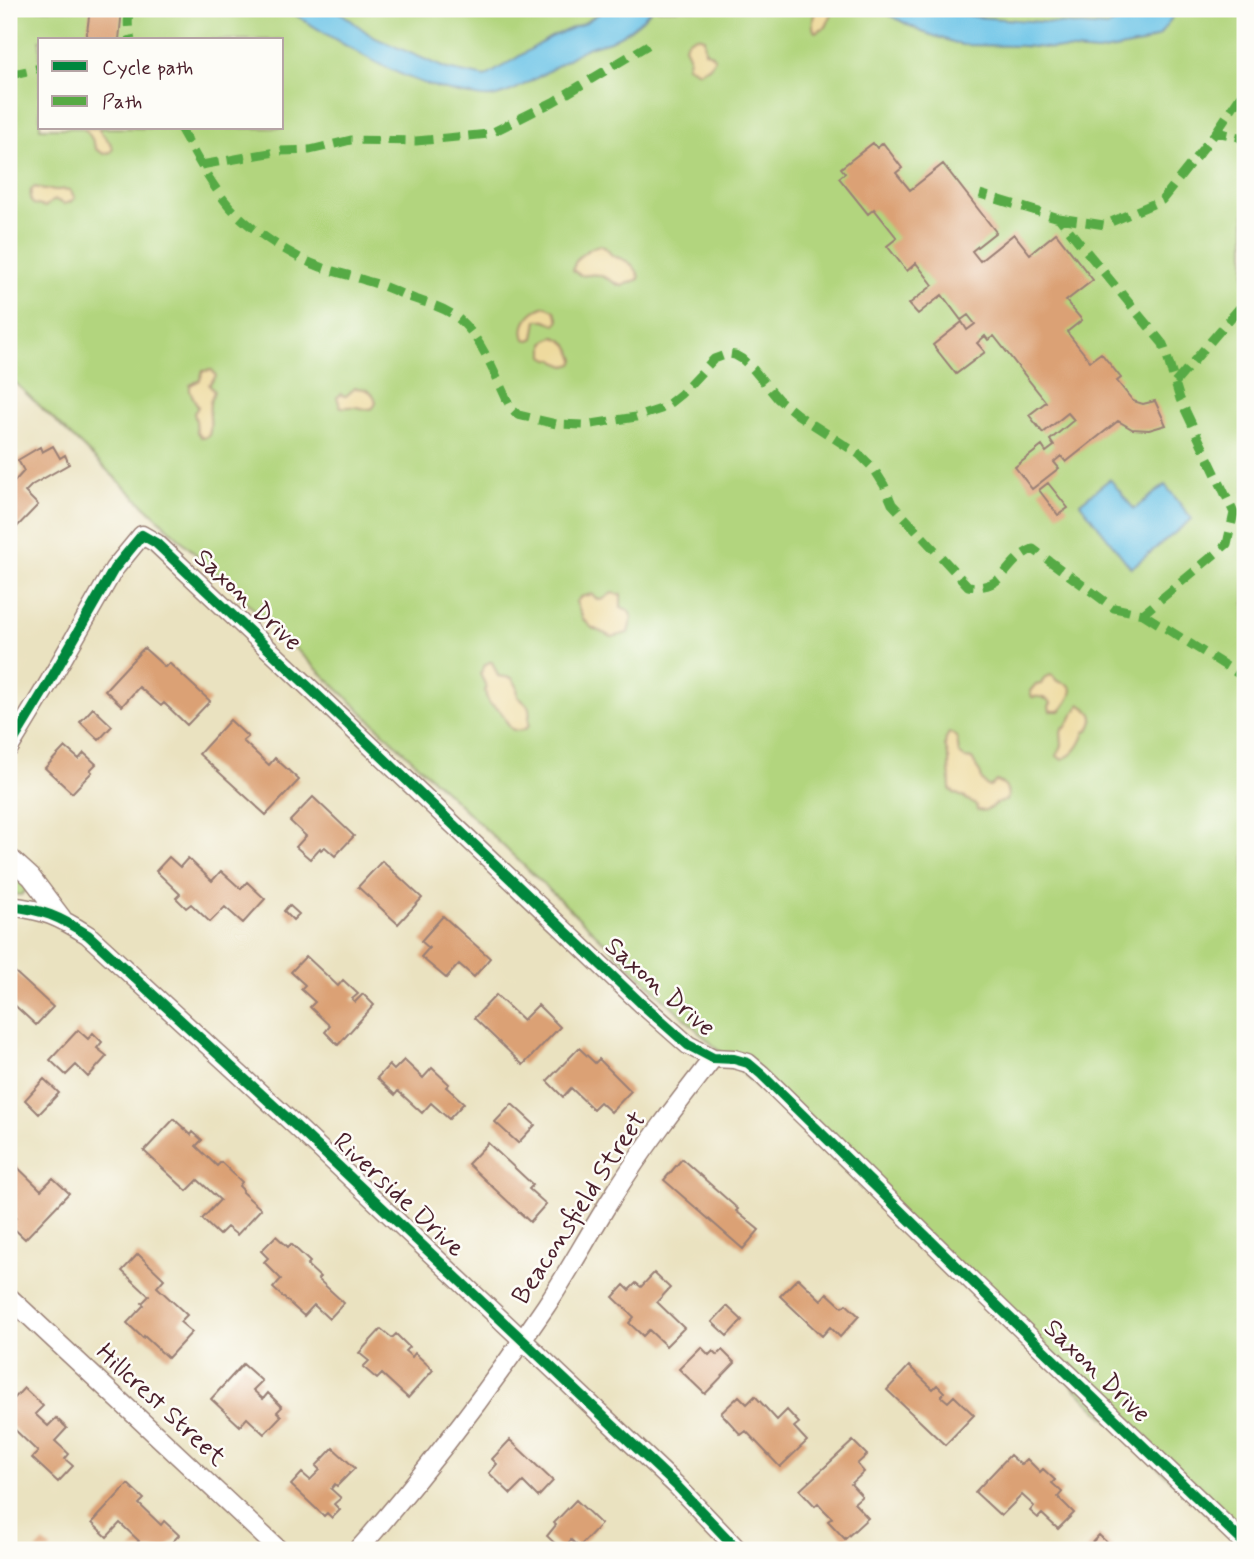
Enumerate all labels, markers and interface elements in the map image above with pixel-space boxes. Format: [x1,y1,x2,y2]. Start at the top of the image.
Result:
legend [38,38,284,130]
text: Cycle path [102,54,193,82]
text: Path [102,88,142,116]
street label: Saxon Drive [186,542,309,659]
street label: Saxon Drive [597,930,722,1045]
street label: Beaconsfield Street [504,1105,655,1311]
street label: Riverside Drive [325,1125,472,1265]
street label: Saxon Drive [1036,1312,1157,1431]
street label: Hillcrest Street [88,1336,233,1475]

